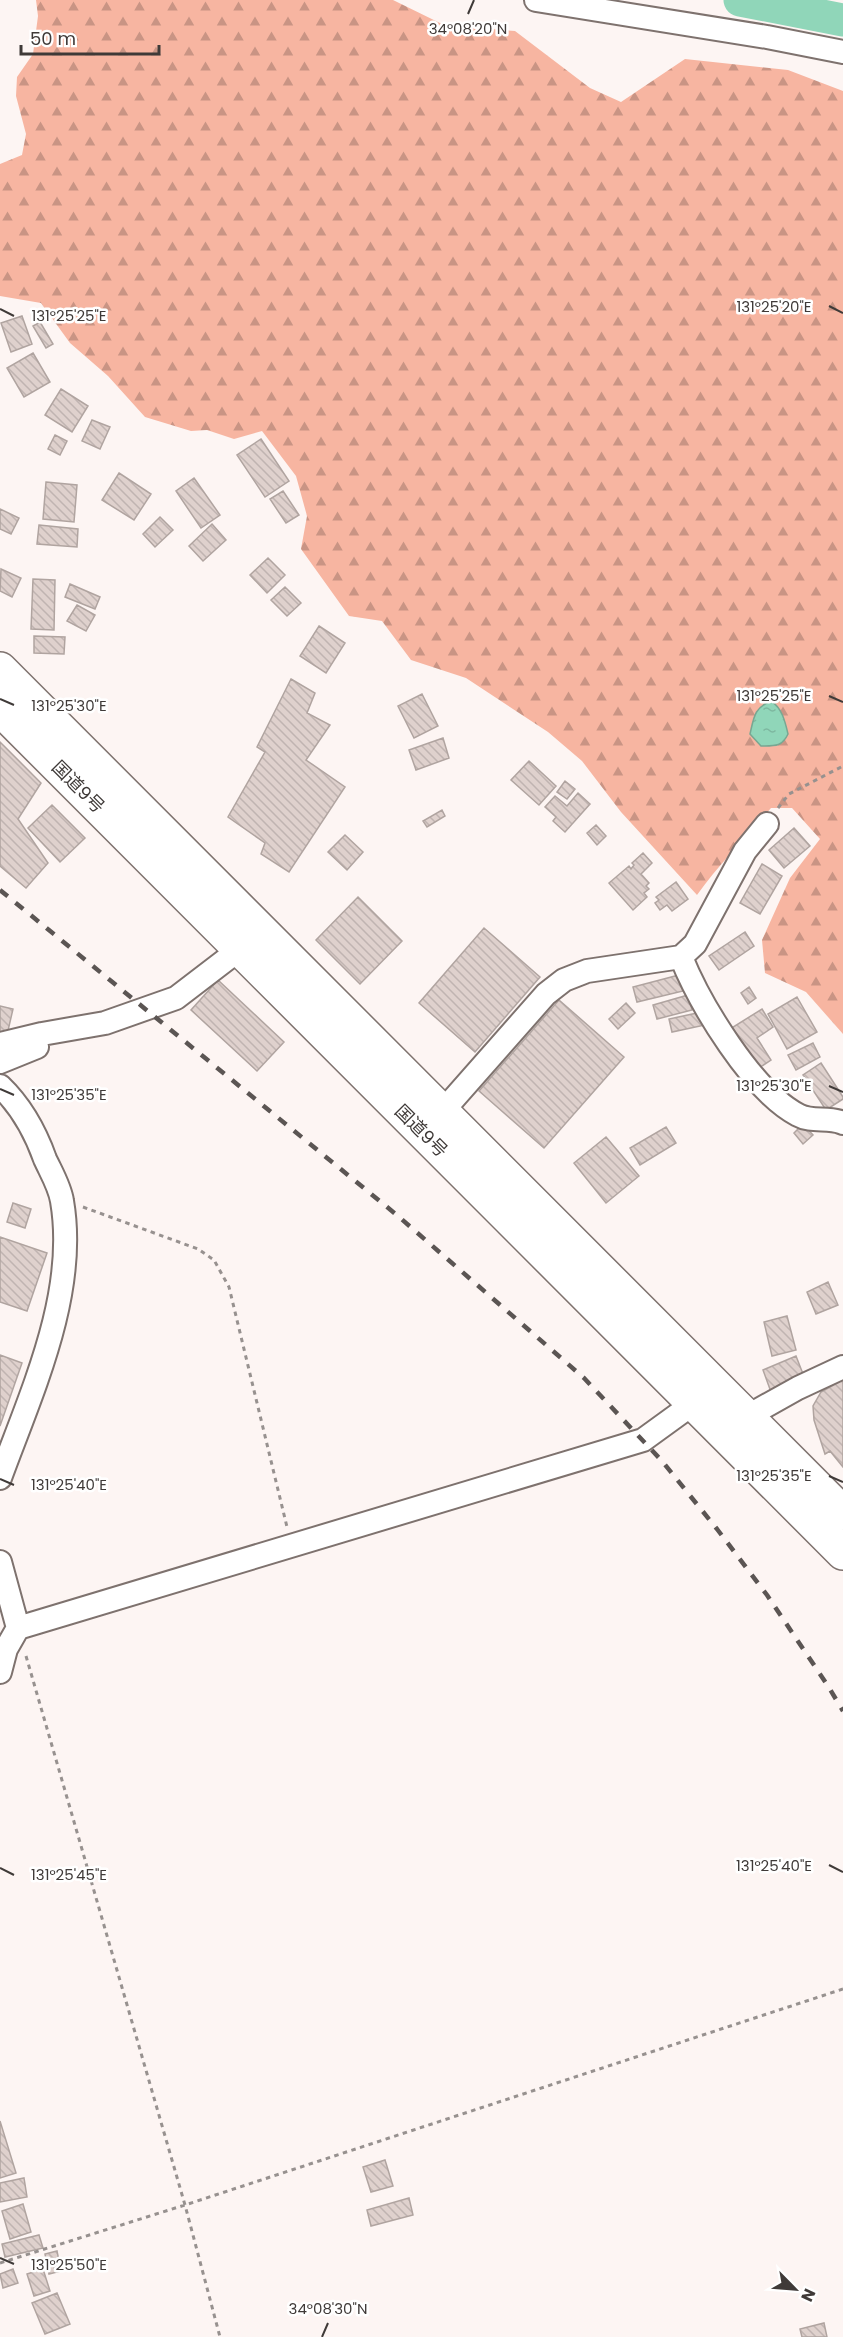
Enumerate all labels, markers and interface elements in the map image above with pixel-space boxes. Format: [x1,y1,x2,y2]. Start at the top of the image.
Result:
scale bar [21,18,159,56]
text: 34°08'20"N [429,18,507,39]
text: 50 m [30,26,76,51]
text: 131°25'20"E [736,296,812,317]
text: 131°25'25"E [31,305,107,326]
text: 131°25'25"E [736,685,812,706]
text: 131°25'30"E [31,695,107,716]
street label: 国道9号 [46,755,110,819]
text: 131°25'30"E [736,1075,812,1096]
text: 131°25'35"E [31,1084,107,1105]
street label: 国道9号 [389,1099,453,1163]
text: 131°25'35"E [736,1465,812,1486]
text: 131°25'40"E [31,1474,107,1495]
text: 131°25'40"E [736,1855,812,1876]
text: 131°25'45"E [31,1864,107,1885]
text: 131°25'50"E [31,2254,107,2275]
north arrow [765,2259,825,2319]
text: N [795,2285,821,2305]
text: 34°08'30"N [289,2298,367,2319]

